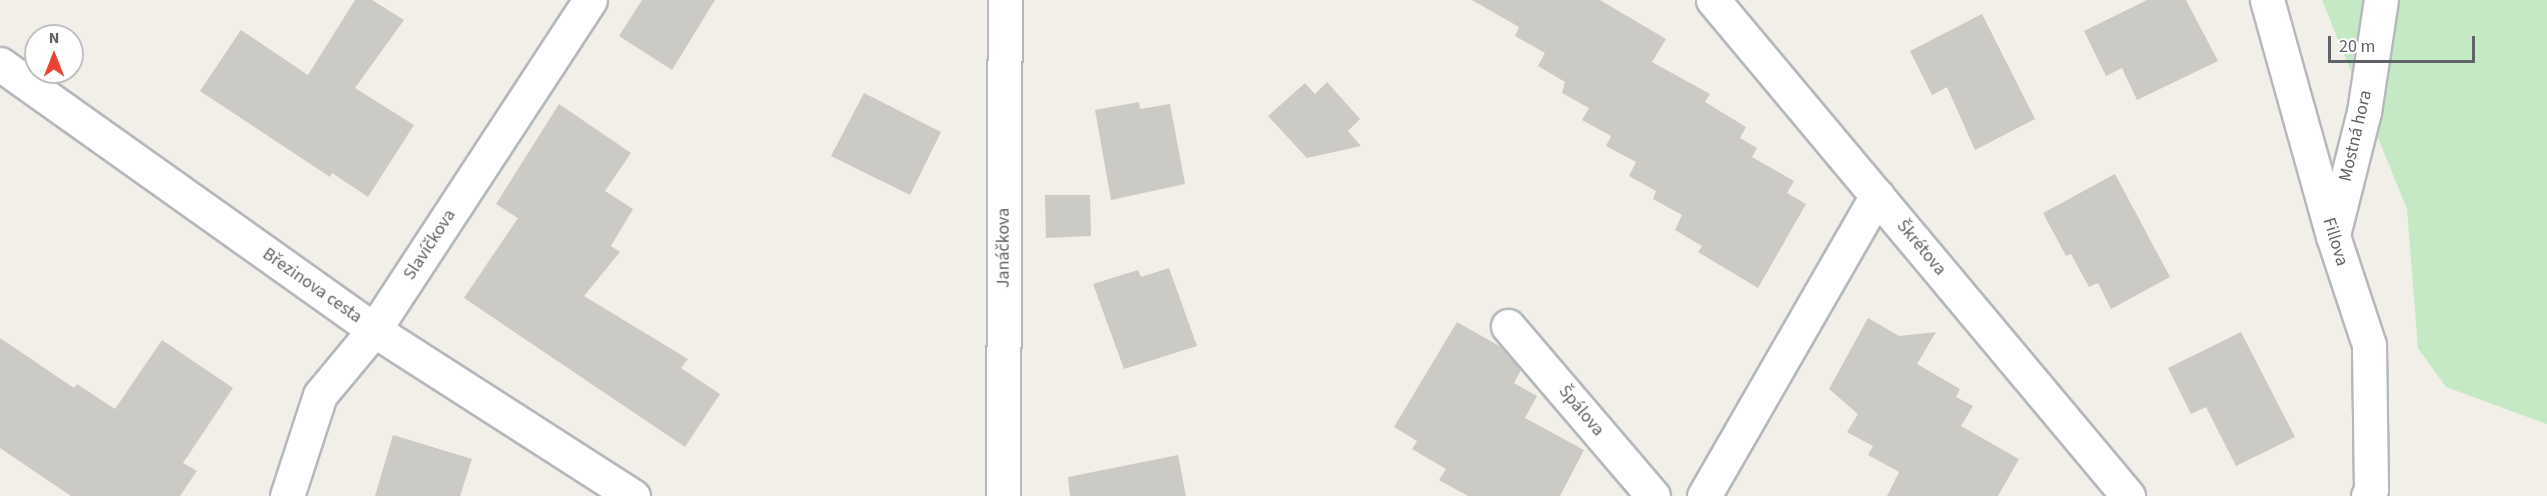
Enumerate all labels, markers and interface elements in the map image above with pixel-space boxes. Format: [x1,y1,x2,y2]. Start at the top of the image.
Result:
north arrow [24,24,84,84]
scale bar [2331,24,2478,62]
text: N [49,27,59,49]
text: 20 m [2339,34,2375,59]
street label: Mostná hora [2335,88,2377,184]
street label: Slavíčkova [399,206,461,284]
street label: Janáčkova [993,208,1015,288]
street label: Fillova [2317,215,2353,269]
street label: Škrétova [1892,216,1950,280]
street label: Březinova cesta [258,244,366,328]
street label: Špálova [1553,381,1609,441]

